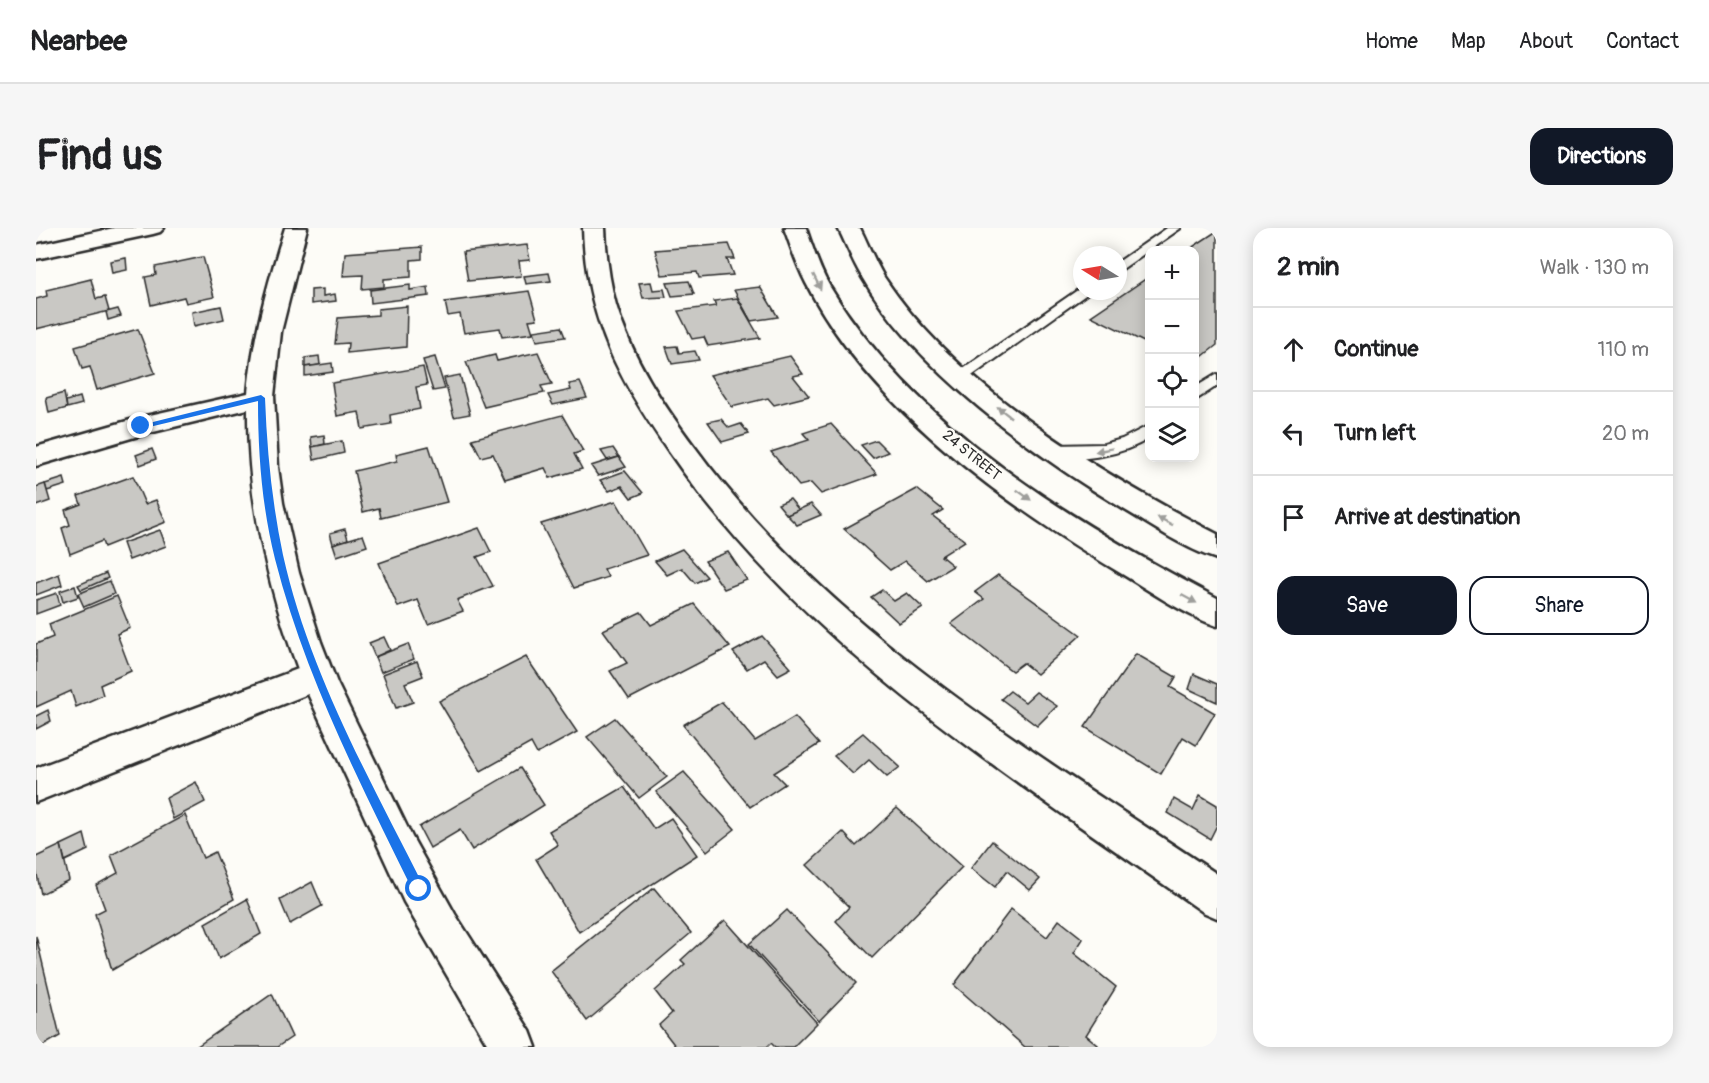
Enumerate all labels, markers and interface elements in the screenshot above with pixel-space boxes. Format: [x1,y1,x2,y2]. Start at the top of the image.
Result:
text: Nearbee [30,24,127,59]
text: Home [1365,28,1418,55]
text: Map [1451,28,1486,55]
text: About [1519,28,1573,55]
text: Contact [1606,28,1679,55]
button: Directions [1530,128,1673,185]
text: Find us [36,130,162,182]
north arrow [1073,246,1127,300]
map controls [1145,246,1199,462]
button: + [1145,246,1199,300]
text: 2 min [1277,251,1339,283]
text: Walk · 130 m [1540,255,1649,280]
one-way arrow [812,274,822,291]
button: − [1145,300,1199,354]
icon: ahead [1277,333,1310,366]
text: Continue [1334,335,1418,363]
text: 110 m [1598,337,1649,362]
button: locate [1145,354,1199,408]
one-way arrow [996,406,1012,419]
button: layers [1145,408,1199,462]
route end [127,412,153,438]
icon: left [1277,417,1310,450]
text: Turn left [1334,419,1416,447]
text: 20 m [1602,421,1649,446]
street label: 24 STREET [938,426,1005,485]
one-way arrow [1094,445,1113,454]
one-way arrow [1017,489,1032,501]
icon: arrive [1277,501,1310,534]
text: Arrive at destination [1334,503,1520,531]
one-way arrow [1157,516,1174,526]
button: Save [1277,576,1457,635]
button: Share [1469,576,1649,635]
one-way arrow [1181,594,1198,604]
route start [405,875,431,901]

